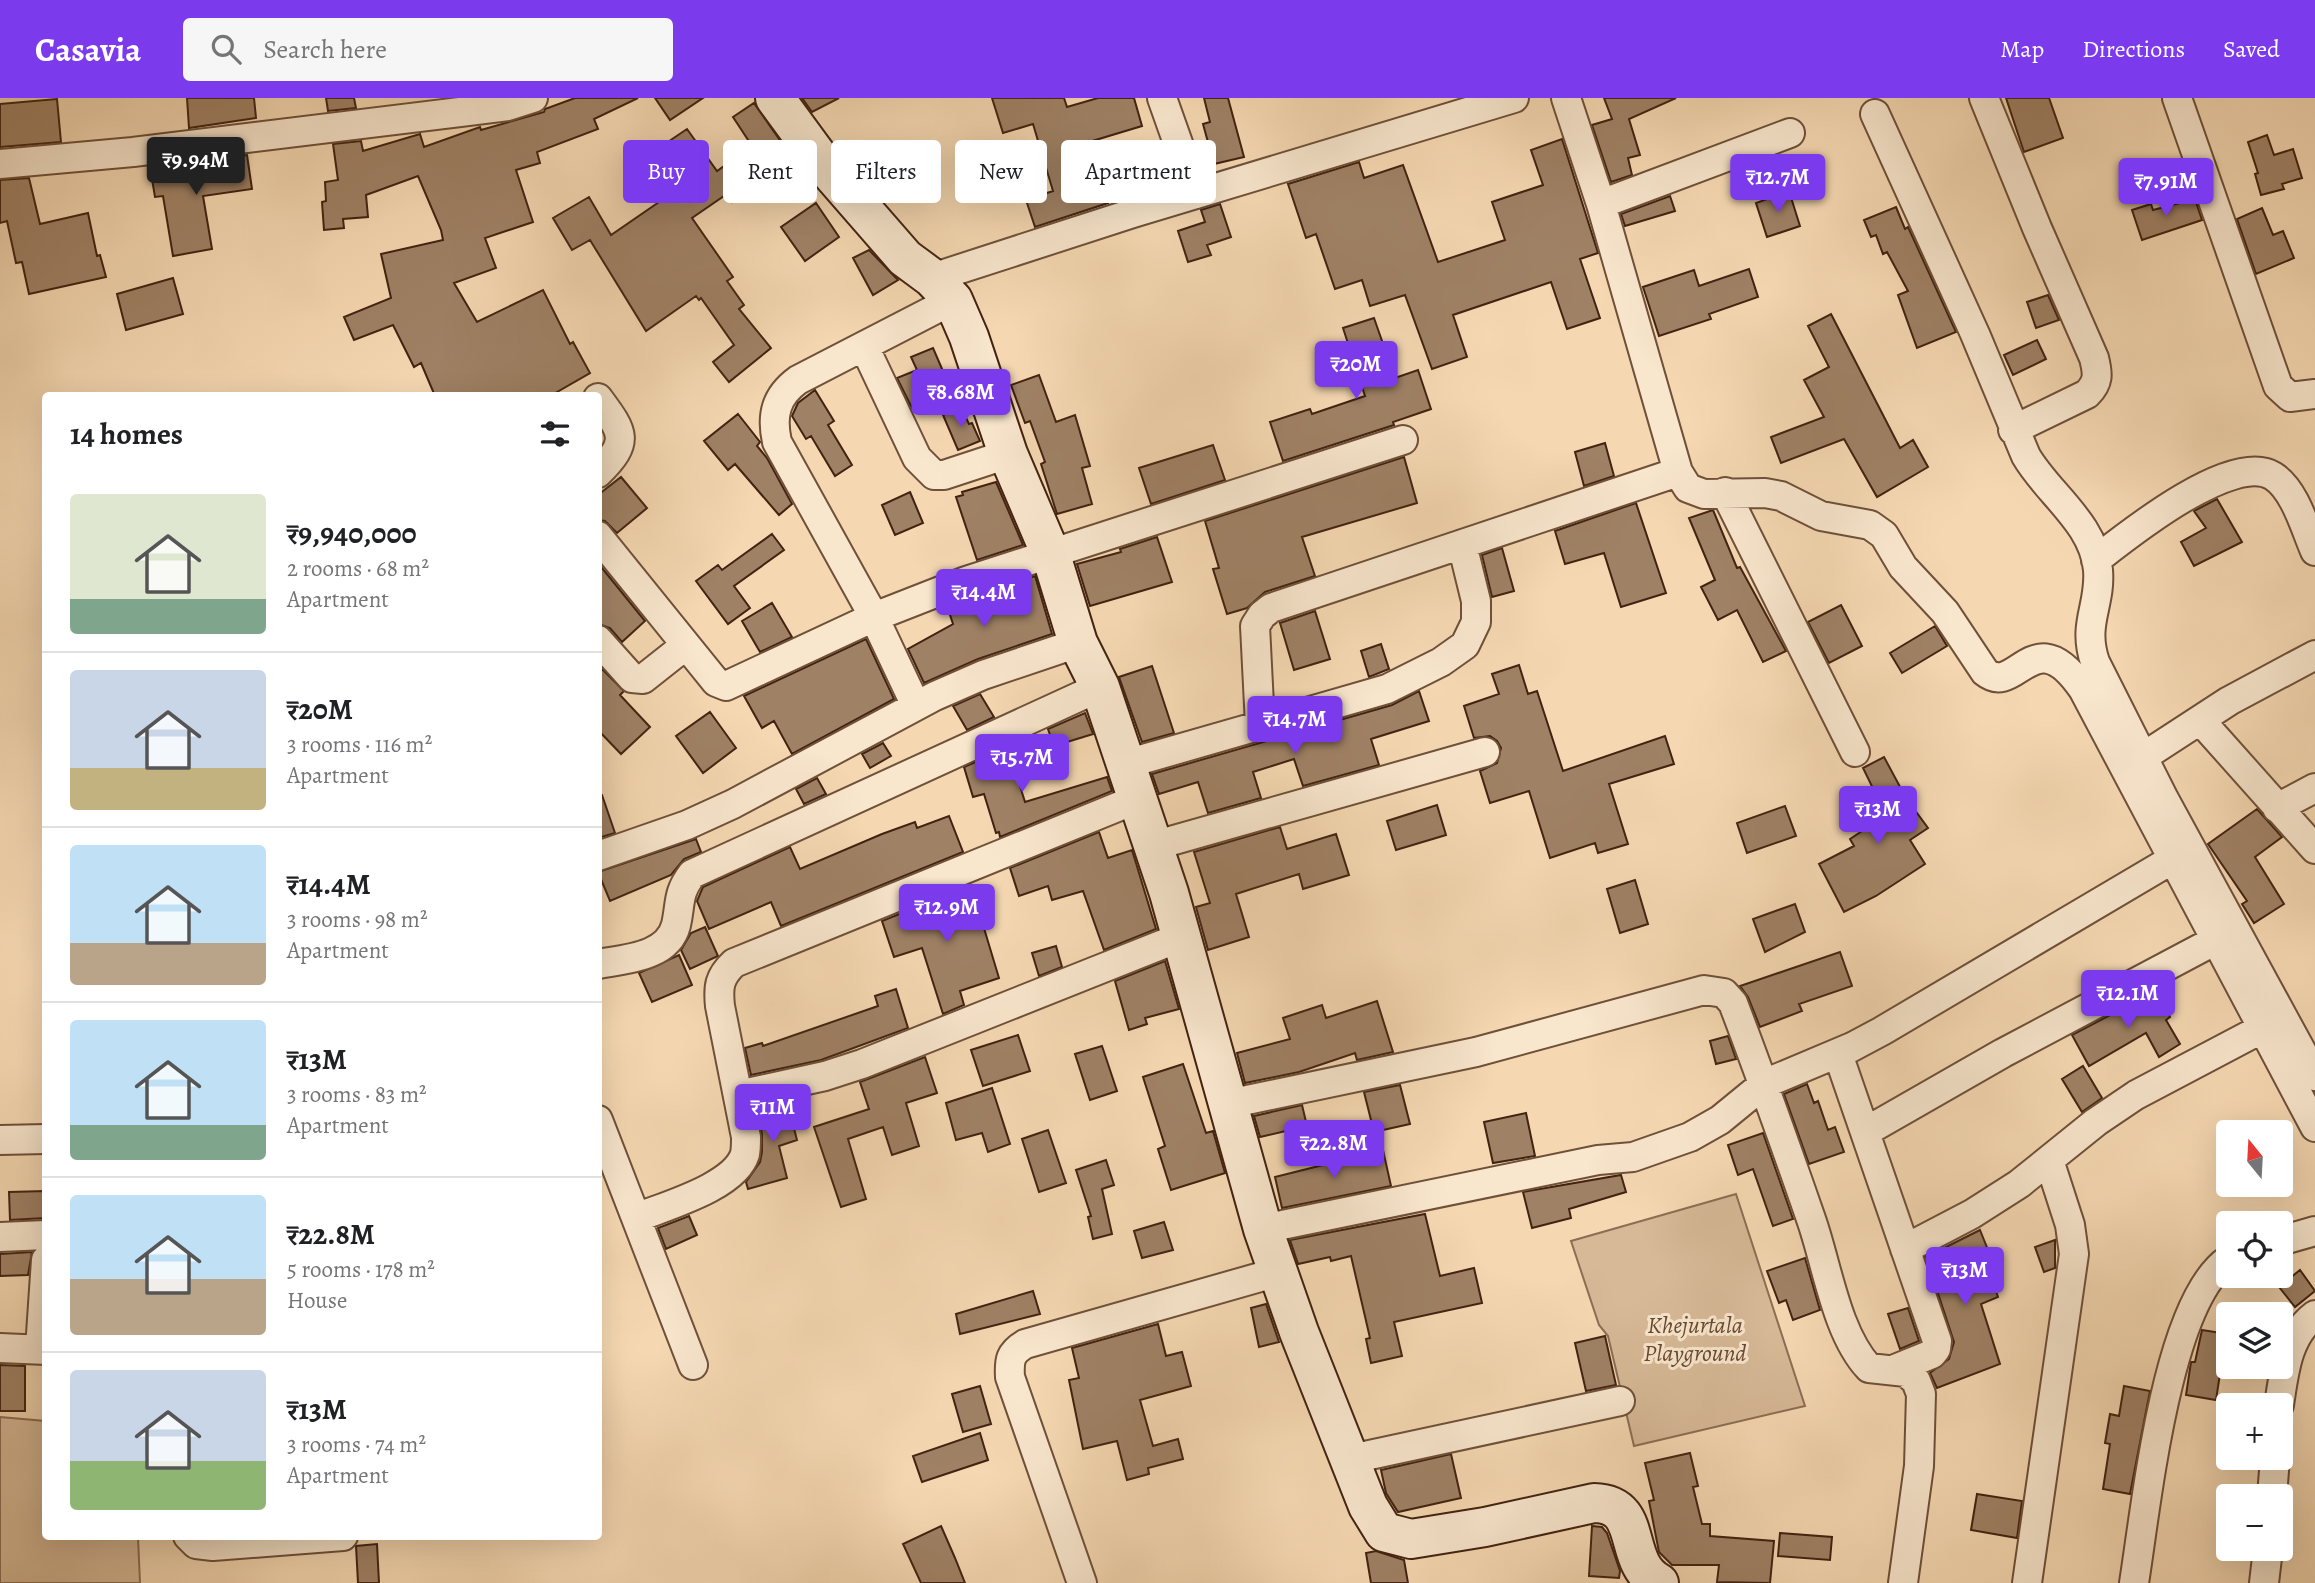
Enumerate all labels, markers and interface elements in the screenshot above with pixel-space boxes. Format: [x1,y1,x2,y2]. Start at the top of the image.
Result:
search box [183,18,673,81]
text: Casavia [35,27,141,72]
icon: search [207,30,245,68]
text: Search here [263,32,387,67]
text: Map [2000,33,2044,65]
text: Directions [2082,33,2185,65]
text: Saved [2223,33,2280,65]
pin: ₹9.94M [139,138,253,197]
chip: Buy [623,140,709,203]
chip: Rent [723,140,817,203]
chip: Filters [831,140,941,203]
chip: New [955,140,1047,203]
chip: Apartment [1061,140,1216,203]
text: ₹9.94M [163,144,229,175]
pin: ₹12.7M [1721,155,1835,214]
pin: ₹7.91M [2109,158,2223,218]
text: ₹12.7M [1746,161,1810,192]
text: ₹7.91M [2135,165,2197,196]
pin: ₹20M [1315,342,1397,401]
text: ₹20M [1331,348,1381,379]
pin: ₹8.68M [904,370,1018,429]
text: ₹8.68M [927,376,995,407]
text: 14 homes [70,414,183,454]
icon: filters [536,415,574,453]
text: ₹9,940,000 [287,513,417,553]
icon: home [126,522,210,606]
text: 2 rooms · 68 m² [287,553,429,584]
pin: ₹14.4M [927,570,1041,629]
text: ₹14.4M [952,576,1016,607]
text: Apartment [287,584,389,615]
text: ₹20M [287,689,353,729]
pin: ₹14.7M [1238,696,1352,756]
icon: home [126,698,210,782]
text: ₹14.7M [1263,703,1327,734]
text: 3 rooms · 116 m² [287,729,432,760]
pin: ₹15.7M [965,734,1079,794]
text: ₹15.7M [991,741,1053,772]
text: Apartment [287,760,389,791]
pin: ₹13M [1837,786,1919,846]
text: ₹13M [1855,793,1901,824]
text: ₹14.4M [287,864,371,904]
icon: home [126,873,210,957]
pin: ₹12.9M [890,884,1004,944]
text: ₹12.9M [915,891,979,922]
text: 3 rooms · 98 m² [287,904,428,935]
text: Apartment [287,935,389,966]
pin: ₹12.1M [2071,970,2185,1030]
text: ₹12.1M [2097,977,2159,1008]
text: ₹13M [287,1039,347,1079]
icon: home [126,1048,210,1132]
text: 3 rooms · 83 m² [287,1079,427,1110]
pin: ₹11M [732,1084,814,1144]
text: ₹11M [751,1091,795,1122]
text: Apartment [287,1110,389,1141]
north arrow [2216,1120,2292,1197]
map controls [2216,1120,2293,1561]
pin: ₹22.8M [1277,1121,1391,1180]
text: ₹22.8M [1300,1127,1368,1158]
button: locate [2216,1211,2293,1288]
text: ₹22.8M [287,1214,375,1254]
icon: home [126,1223,210,1307]
pin: ₹13M [1924,1248,2006,1307]
text: 5 rooms · 178 m² [287,1254,435,1285]
text: ₹13M [1942,1254,1988,1285]
text: House [287,1285,347,1316]
button: layers [2216,1302,2293,1379]
park label: Khejurtala Playground [1644,1309,1746,1369]
text: ₹13M [287,1389,347,1429]
button: + [2216,1393,2293,1470]
icon: home [126,1398,210,1482]
text: 3 rooms · 74 m² [287,1429,426,1460]
text: Apartment [287,1460,389,1491]
button: − [2216,1484,2293,1561]

